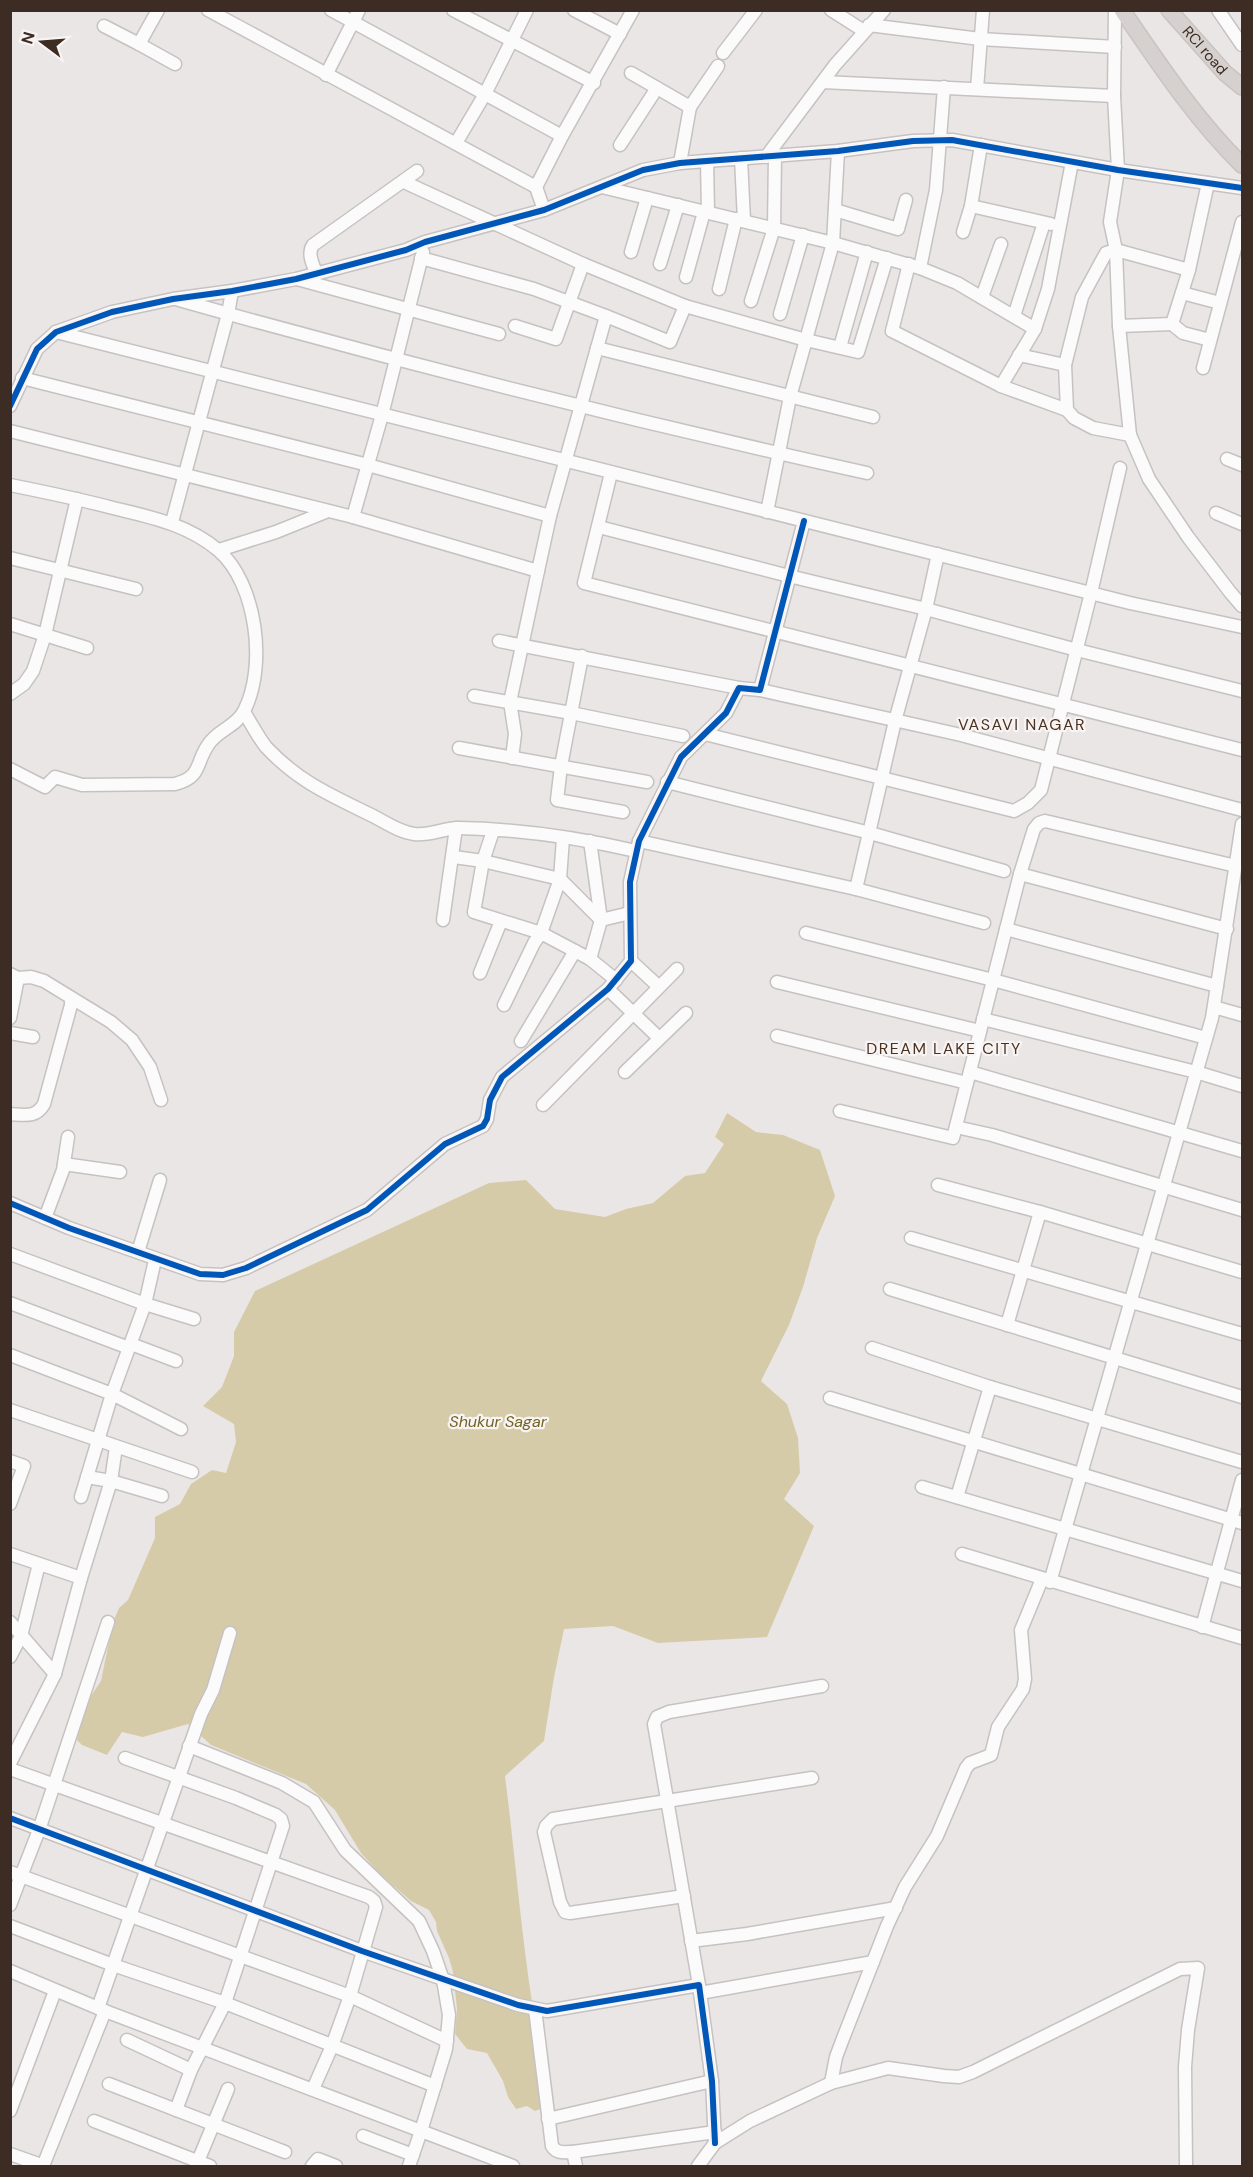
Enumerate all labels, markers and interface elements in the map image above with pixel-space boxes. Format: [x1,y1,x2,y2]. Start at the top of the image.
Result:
north arrow [12,12,72,72]
street label: RCI road [1178,22,1232,79]
text: N [16,29,40,47]
district label: VASAVI NAGAR [958,714,1086,735]
district label: DREAM LAKE CITY [866,1038,1022,1059]
water label: Shukur Sagar [449,1411,548,1432]

